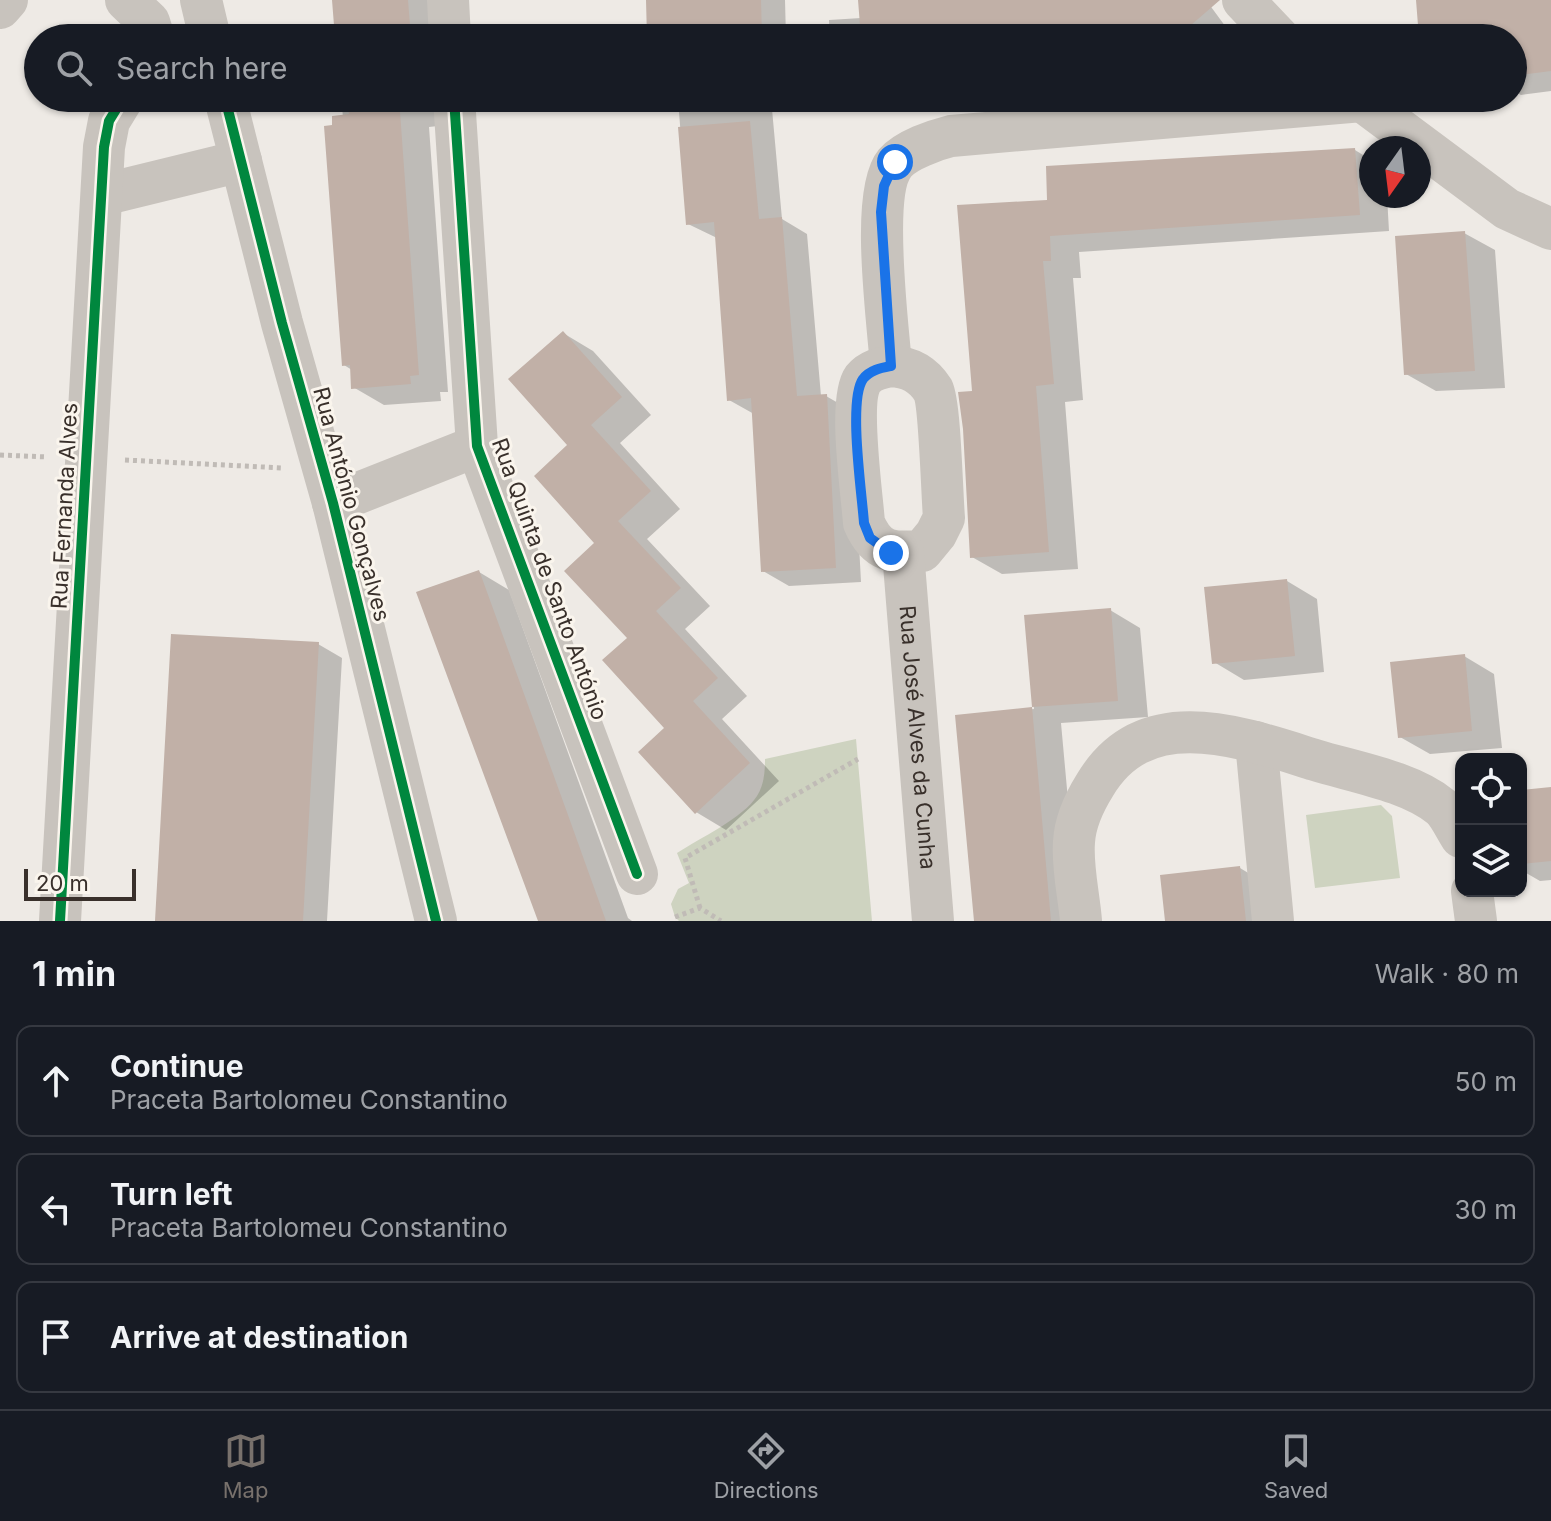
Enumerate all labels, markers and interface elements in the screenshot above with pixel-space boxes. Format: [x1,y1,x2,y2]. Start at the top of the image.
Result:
search box [24,24,1527,112]
icon: search [52,46,96,90]
text: Search here [116,50,288,86]
north arrow [1359,136,1431,208]
route start [877,144,913,180]
street label: Rua António Gonçalves [308,384,396,624]
street label: Rua Fernanda Alves [46,402,82,610]
street label: Rua Quinta de Santo António [487,435,613,723]
route end [873,535,909,571]
street label: Rua José Alves da Cunha [894,604,942,870]
map controls [1455,753,1527,897]
button: locate [1455,753,1527,825]
button: layers [1455,825,1527,897]
scale bar [24,865,136,901]
text: 20 m [36,870,89,896]
text: 1 min [32,953,116,994]
text: Walk · 80 m [1375,958,1519,989]
text: Continue [110,1048,244,1084]
icon: ahead [34,1059,78,1103]
text: 50 m [1455,1066,1517,1097]
text: Praceta Bartolomeu Constantino [110,1084,508,1115]
text: Turn left [110,1176,232,1212]
icon: left [34,1187,78,1231]
text: 30 m [1454,1194,1517,1225]
text: Praceta Bartolomeu Constantino [110,1212,508,1243]
icon: arrive [34,1315,78,1359]
text: Arrive at destination [110,1319,408,1355]
tab: Map [223,1429,268,1503]
tab: Directions [714,1429,819,1503]
tab: Saved [1264,1429,1328,1503]

